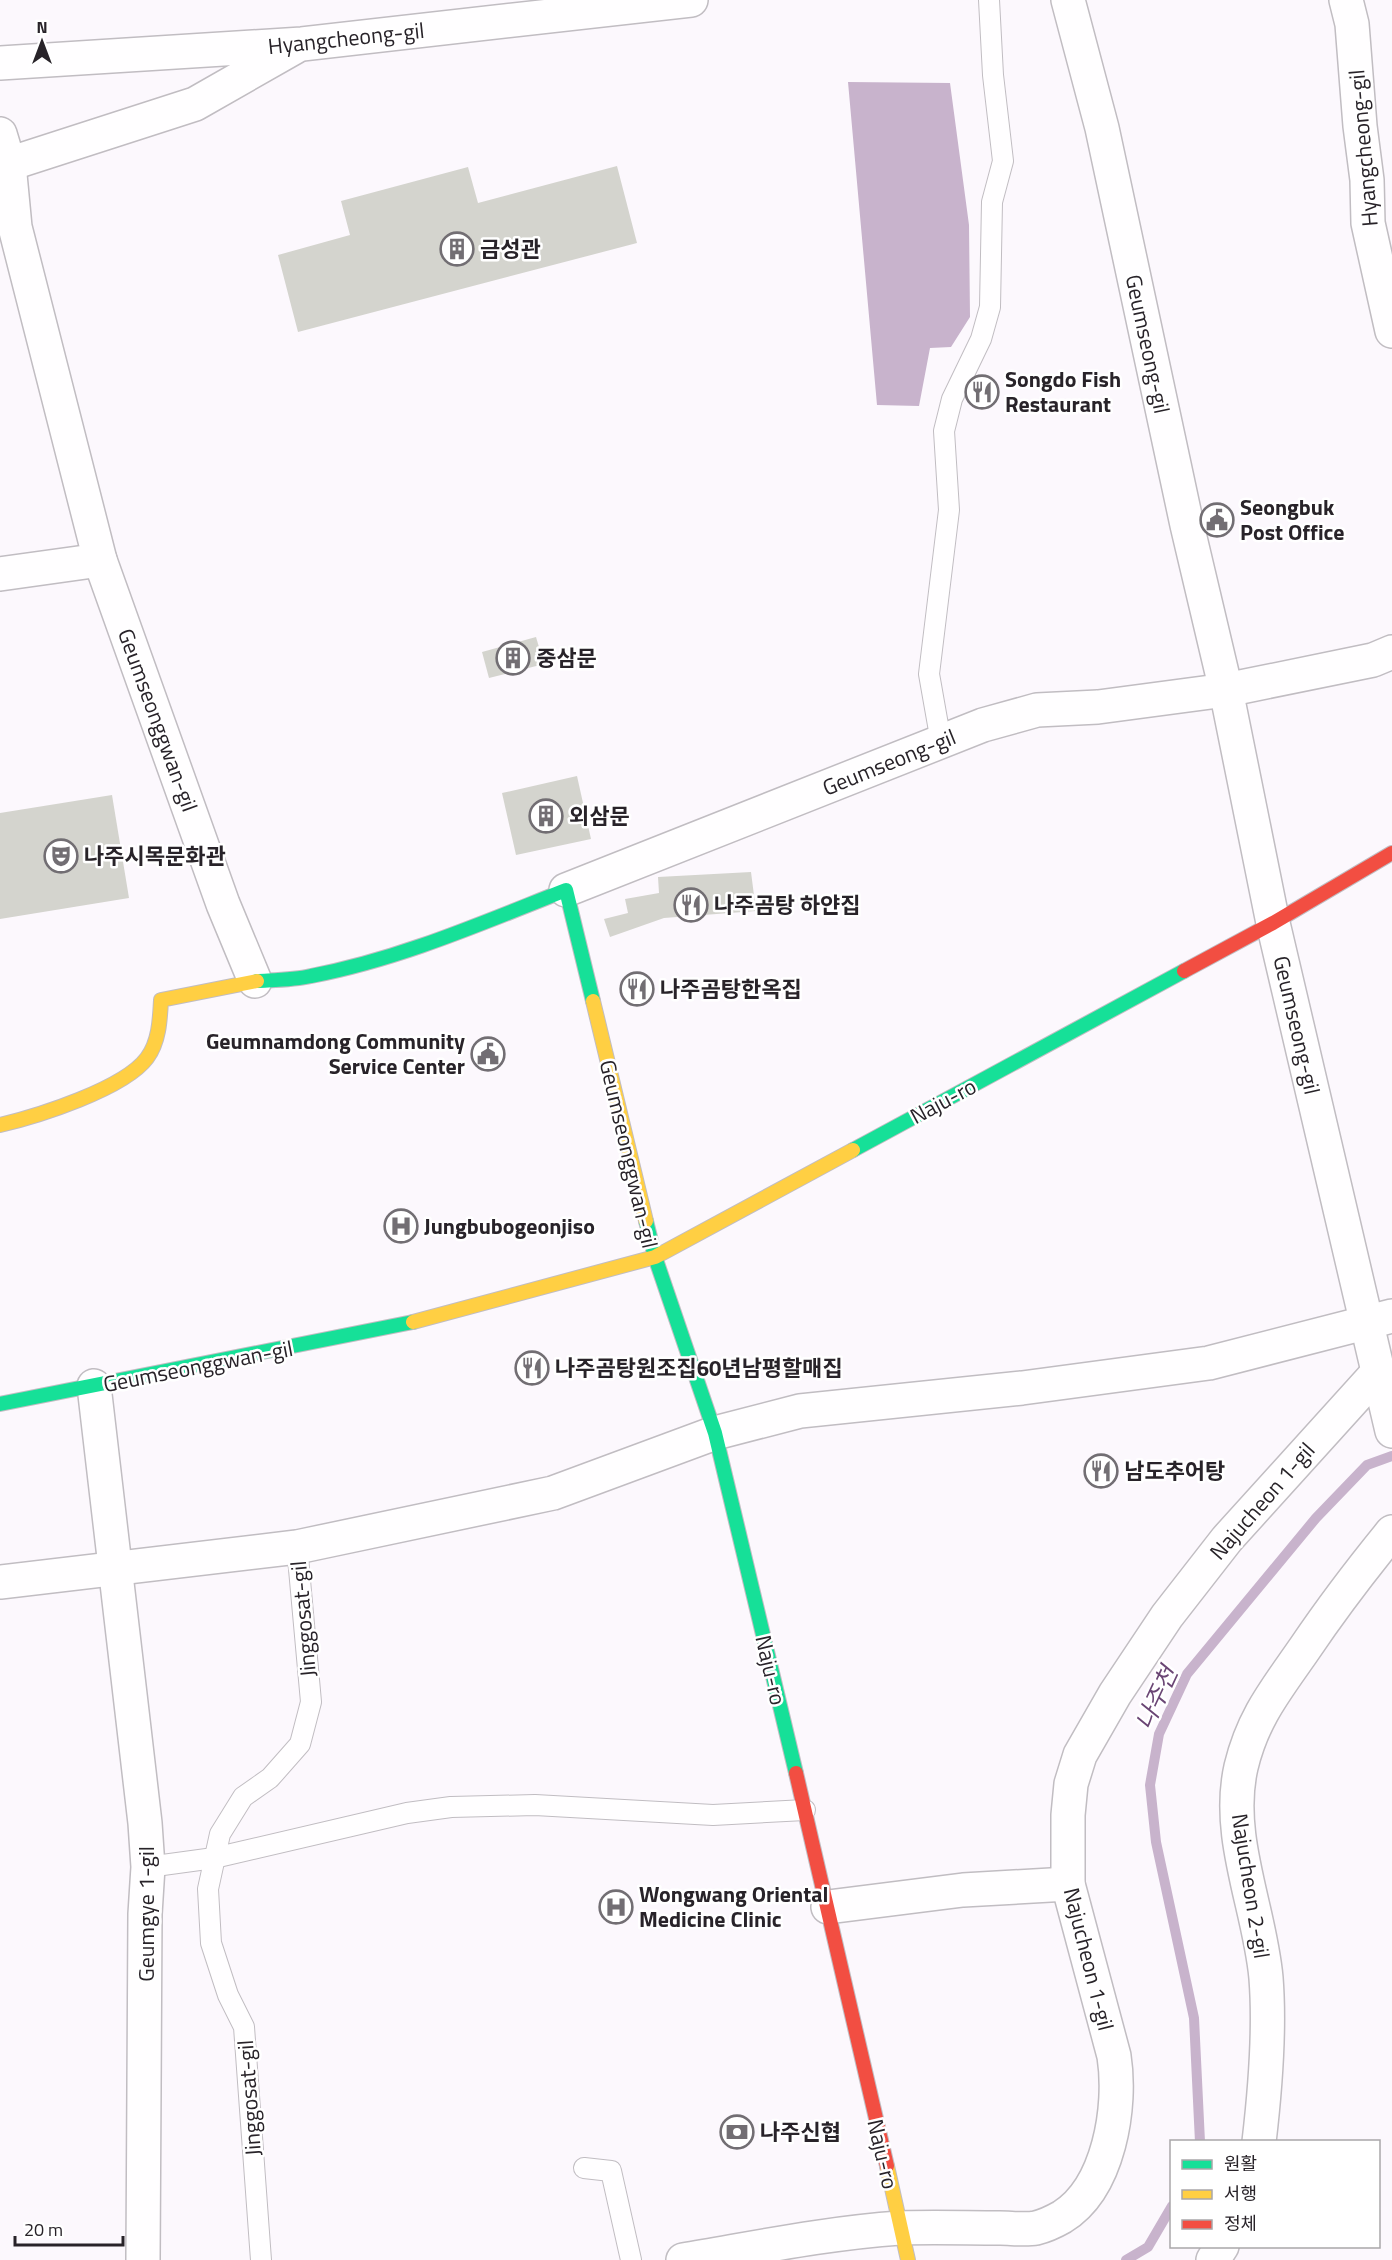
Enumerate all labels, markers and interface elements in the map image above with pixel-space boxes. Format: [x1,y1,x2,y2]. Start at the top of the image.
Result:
north arrow [12,12,72,72]
street label: Hyangcheong-gil [266,13,426,63]
text: N [36,15,48,39]
street label: Hyangcheong-gil [1339,68,1387,228]
building icon: 금성관 [439,231,475,267]
place label: 금성관 [480,232,541,266]
street label: Geumseong-gil [1117,271,1179,417]
place label: Songdo Fish Restaurant [1005,362,1121,421]
restaurant icon: Songdo Fish Restaurant [964,374,1000,410]
place label: Seongbuk Post Office [1240,490,1345,549]
public building icon: Seongbuk Post Office [1199,502,1235,538]
street label: Geumseonggwan-gil [109,624,207,816]
building icon: 중삼문 [495,640,531,676]
place label: 중삼문 [536,641,597,675]
street label: Geumseong-gil [817,720,961,804]
building icon: 외삼문 [528,798,564,834]
place label: 외삼문 [569,799,630,833]
theatre icon: 나주시목문화관 [43,838,79,874]
place label: 나주시목문화관 [84,839,226,873]
restaurant icon: 나주곰탕 하얀집 [673,887,709,923]
place label: 나주곰탕 하얀집 [714,888,861,922]
street label: Geumseong-gil [1265,952,1329,1098]
restaurant icon: 나주곰탕한옥집 [619,971,655,1007]
place label: 나주곰탕한옥집 [660,972,802,1006]
place label: Geumnamdong Community Service Center [206,1024,465,1083]
public building icon: Geumnamdong Community Service Center [470,1036,506,1072]
street label: Geumseonggwan-gil [591,1056,667,1252]
street label: Naju-ro [904,1069,982,1133]
hospital icon: Jungbubogeonjiso [383,1208,419,1244]
place label: Jungbubogeonjiso [424,1209,595,1243]
street label: Geumseonggwan-gil [100,1331,296,1401]
restaurant icon: 나주곰탕원조집60년남평할매집 [514,1350,550,1386]
place label: 나주곰탕원조집60년남평할매집 [555,1351,843,1385]
street label: Najucheon 1-gil [1201,1435,1323,1567]
restaurant icon: 남도추어탕 [1083,1453,1119,1489]
place label: 남도추어탕 [1124,1454,1225,1488]
street label: Jinggosat-gil [281,1559,325,1679]
street label: Naju-ro [746,1632,796,1708]
water label: 나주천 [1126,1658,1188,1736]
street label: Najucheon 2-gil [1223,1811,1279,1961]
street label: Geumgye 1-gil [129,1846,163,1982]
place label: Wongwang Oriental Medicine Clinic [639,1877,828,1936]
street label: Najucheon 1-gil [1055,1884,1123,2034]
hospital icon: Wongwang Oriental Medicine Clinic [598,1889,634,1925]
street label: Jinggosat-gil [228,2039,270,2157]
bank icon: 나주신협 [719,2114,755,2150]
place label: 나주신협 [760,2115,841,2149]
street label: Naju-ro [858,2116,908,2192]
legend [1170,2140,1380,2248]
text: 원활 [1224,2150,1257,2177]
text: 서행 [1224,2180,1257,2207]
scale bar [15,2209,123,2247]
text: 정체 [1224,2210,1257,2237]
text: 20 m [24,2216,63,2243]

